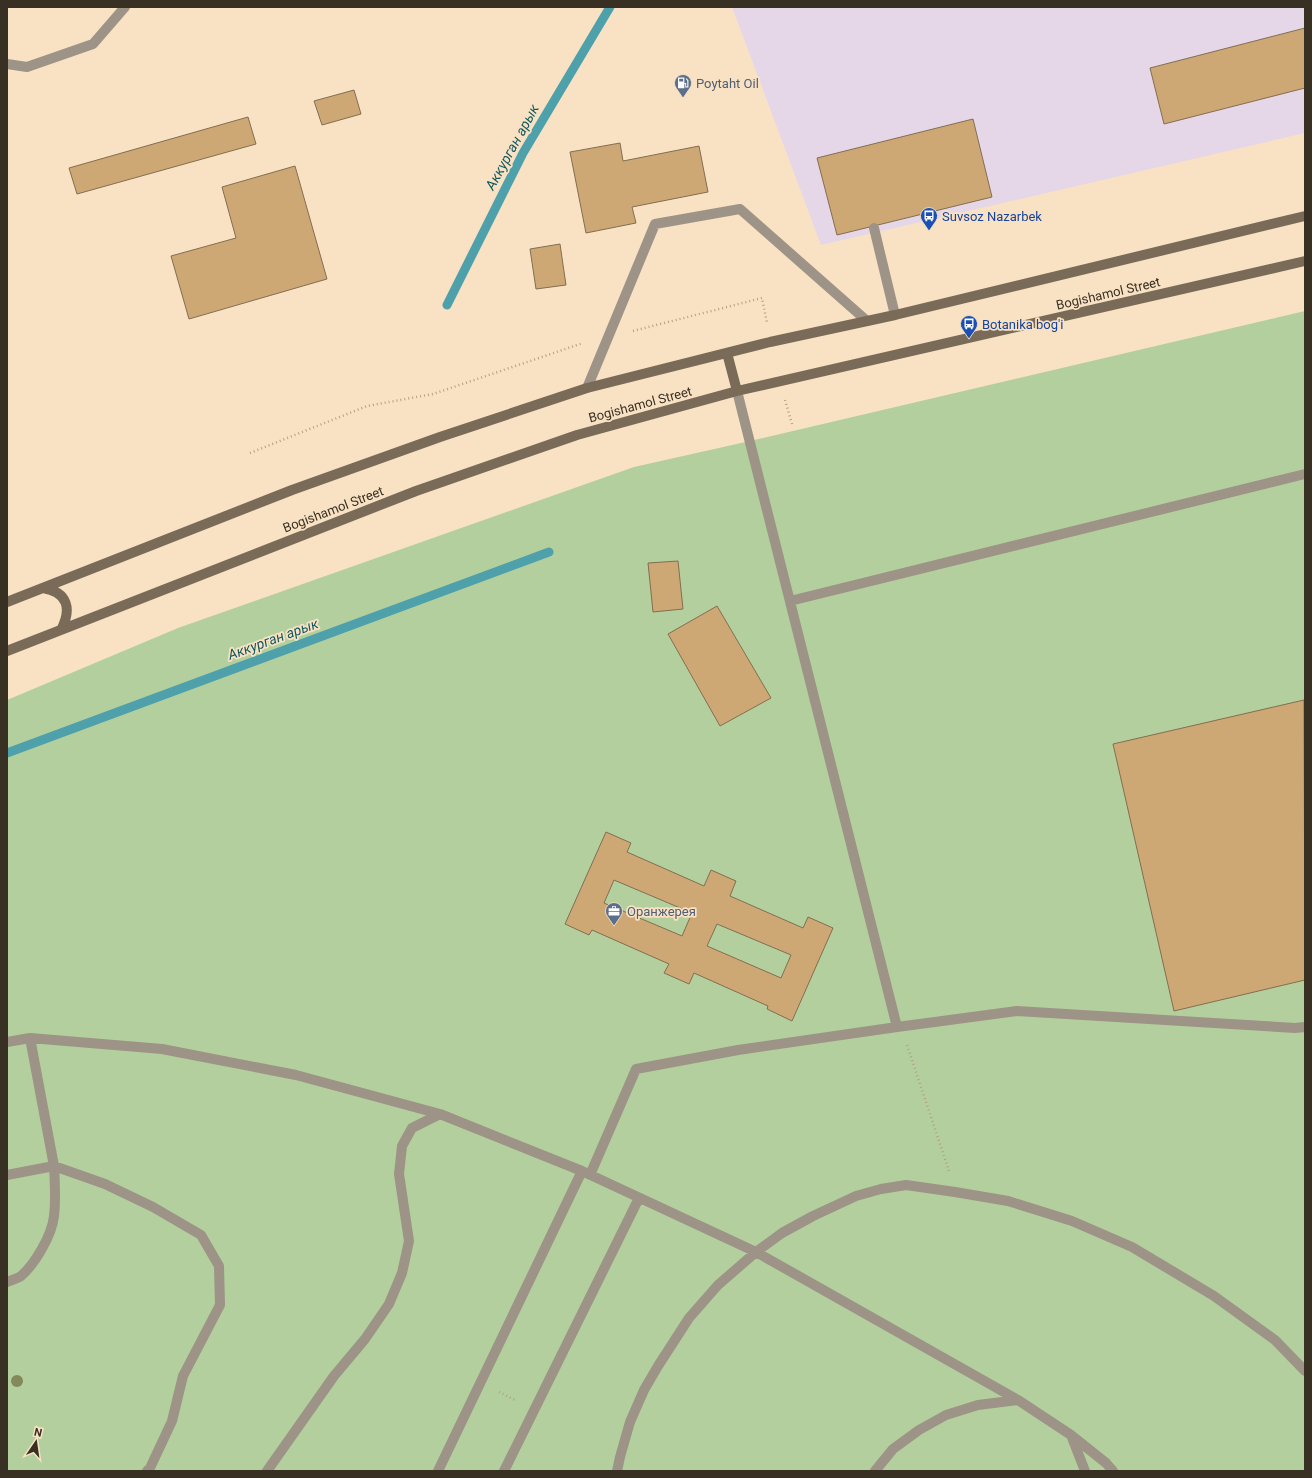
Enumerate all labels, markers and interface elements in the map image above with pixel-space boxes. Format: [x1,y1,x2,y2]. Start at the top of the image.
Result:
fuel station icon: Poytaht Oil [673,73,693,98]
place label: Poytaht Oil [696,76,759,91]
water label: Аккурган арык [482,101,542,193]
bus stop icon: Suvsoz Nazarbek [919,206,939,231]
place label: Suvsoz Nazarbek [942,209,1042,224]
street label: Bogishamol Street [1055,274,1162,313]
bus stop icon: Botanika bog'i [959,314,979,339]
place label: Botanika bog'i [982,317,1064,332]
street label: Bogishamol Street [587,383,693,425]
street label: Bogishamol Street [281,483,386,536]
water label: Аккурган арык [225,615,321,663]
office icon: Оранжерея [604,901,624,926]
place label: Оранжерея [627,904,696,919]
north arrow [16,1422,56,1462]
text: N [33,1426,44,1440]

